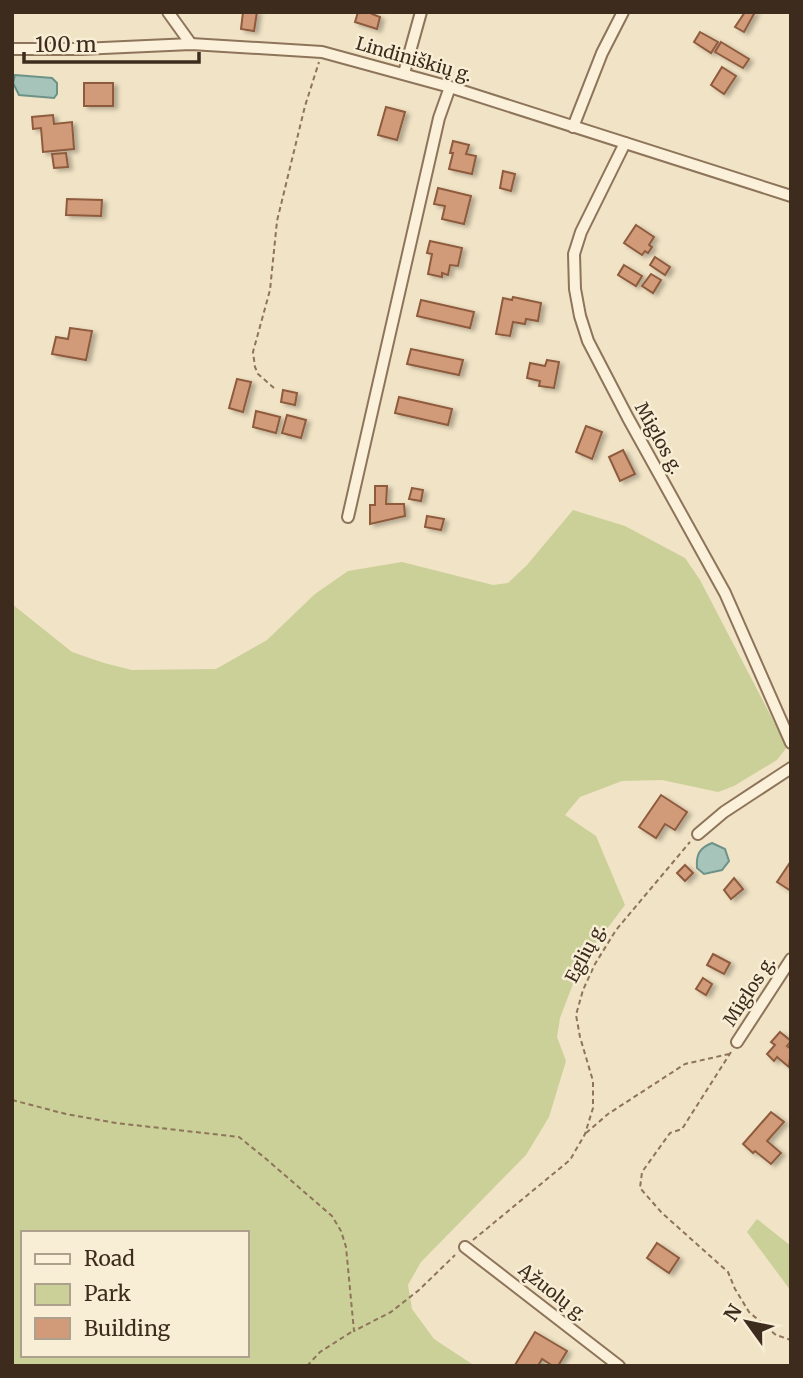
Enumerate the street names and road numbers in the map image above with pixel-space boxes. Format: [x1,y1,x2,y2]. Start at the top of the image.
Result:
street label: Lindiniškių g. [353,31,475,87]
street label: Miglos g. [630,398,688,478]
street label: Eglių g. [560,919,610,987]
street label: Miglos g. [718,952,780,1030]
street label: Ąžuolų g. [513,1258,592,1326]

